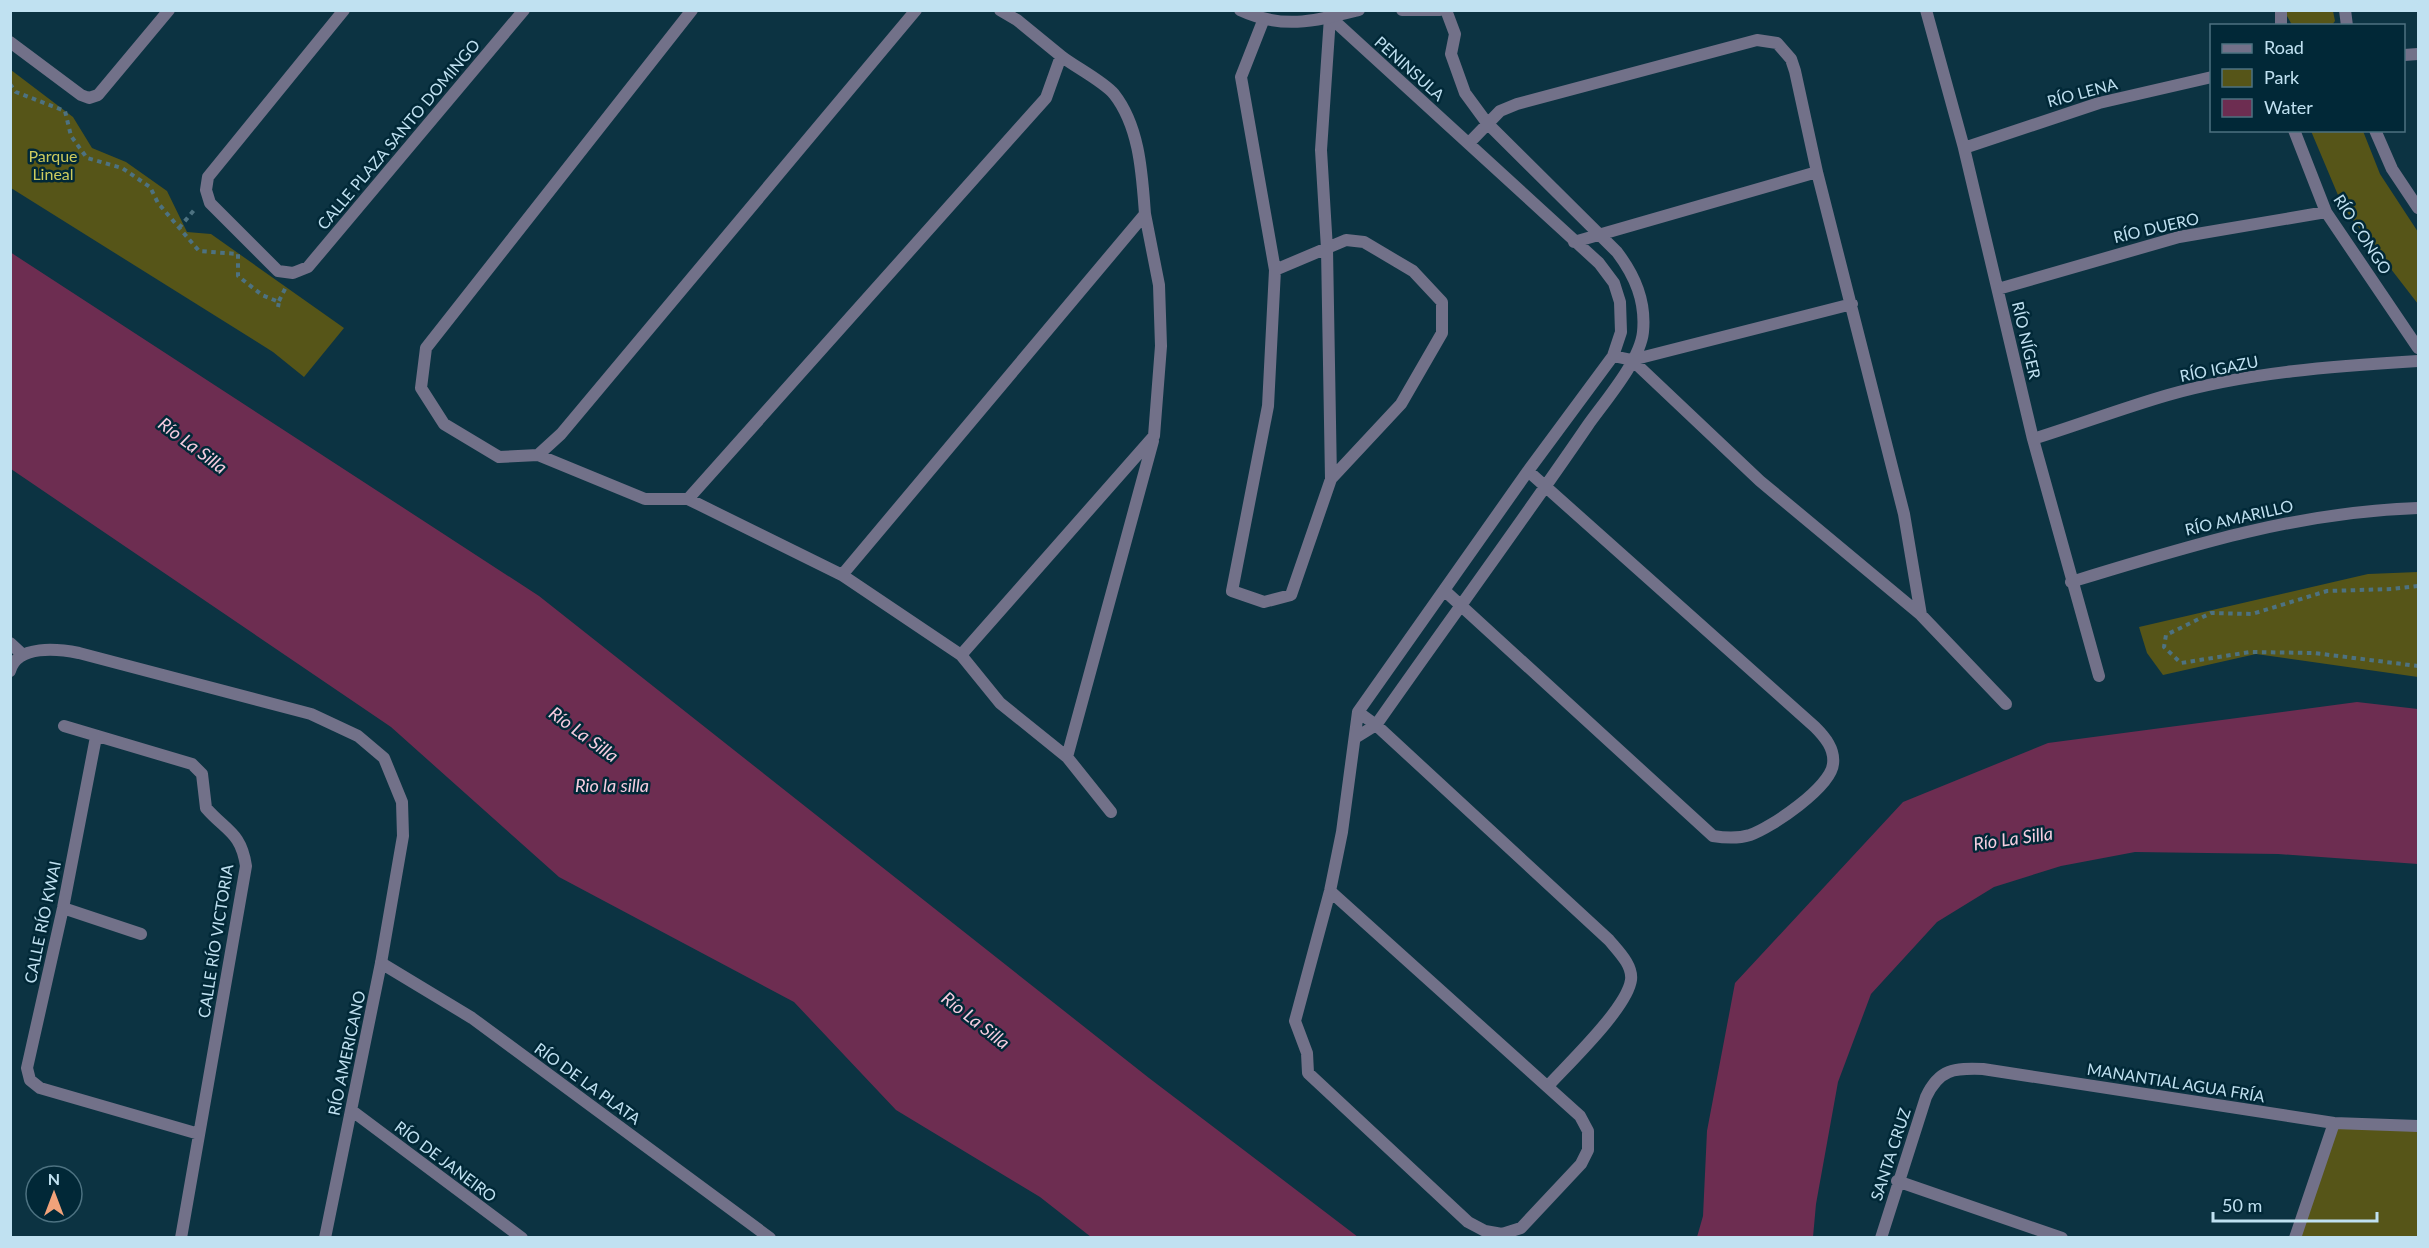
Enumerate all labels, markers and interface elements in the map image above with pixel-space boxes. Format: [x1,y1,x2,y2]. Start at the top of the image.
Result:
legend [2210,24,2405,132]
street label: PENINSULA [1371,32,1449,104]
street label: CALLE PLAZA SANTO DOMINGO [313,35,483,233]
text: Road [2264,36,2304,58]
text: Park [2264,66,2300,88]
street label: RÍO LENA [2045,73,2119,110]
text: Water [2264,96,2313,118]
park label: Parque Lineal [28,146,78,183]
street label: RÍO CONGO [2330,190,2396,278]
street label: RÍO DUERO [2111,208,2201,246]
street label: RÍO NÍGER [2009,299,2045,381]
street label: RÍO IGAZU [2178,351,2260,385]
water label: Río La Silla [154,412,232,478]
street label: RÍO AMARILLO [2183,495,2295,539]
water label: Río La Silla [545,702,623,766]
water label: Rio la silla [575,774,649,796]
water label: Río La Silla [1972,822,2054,854]
street label: CALLE RÍO KWAI [20,859,64,985]
street label: CALLE RÍO VICTORIA [193,863,237,1019]
water label: Río La Silla [938,987,1014,1053]
street label: RÍO AMERICANO [324,989,369,1117]
street label: RÍO DE LA PLATA [531,1038,645,1128]
street label: MANANTIAL AGUA FRÍA [2086,1059,2266,1105]
street label: SANTA CRUZ [1866,1105,1914,1203]
street label: RÍO DE JANEIRO [391,1117,501,1206]
north arrow [24,1164,84,1224]
text: N [48,1169,60,1188]
scale bar [2213,1185,2376,1223]
text: 50 m [2222,1194,2262,1216]

